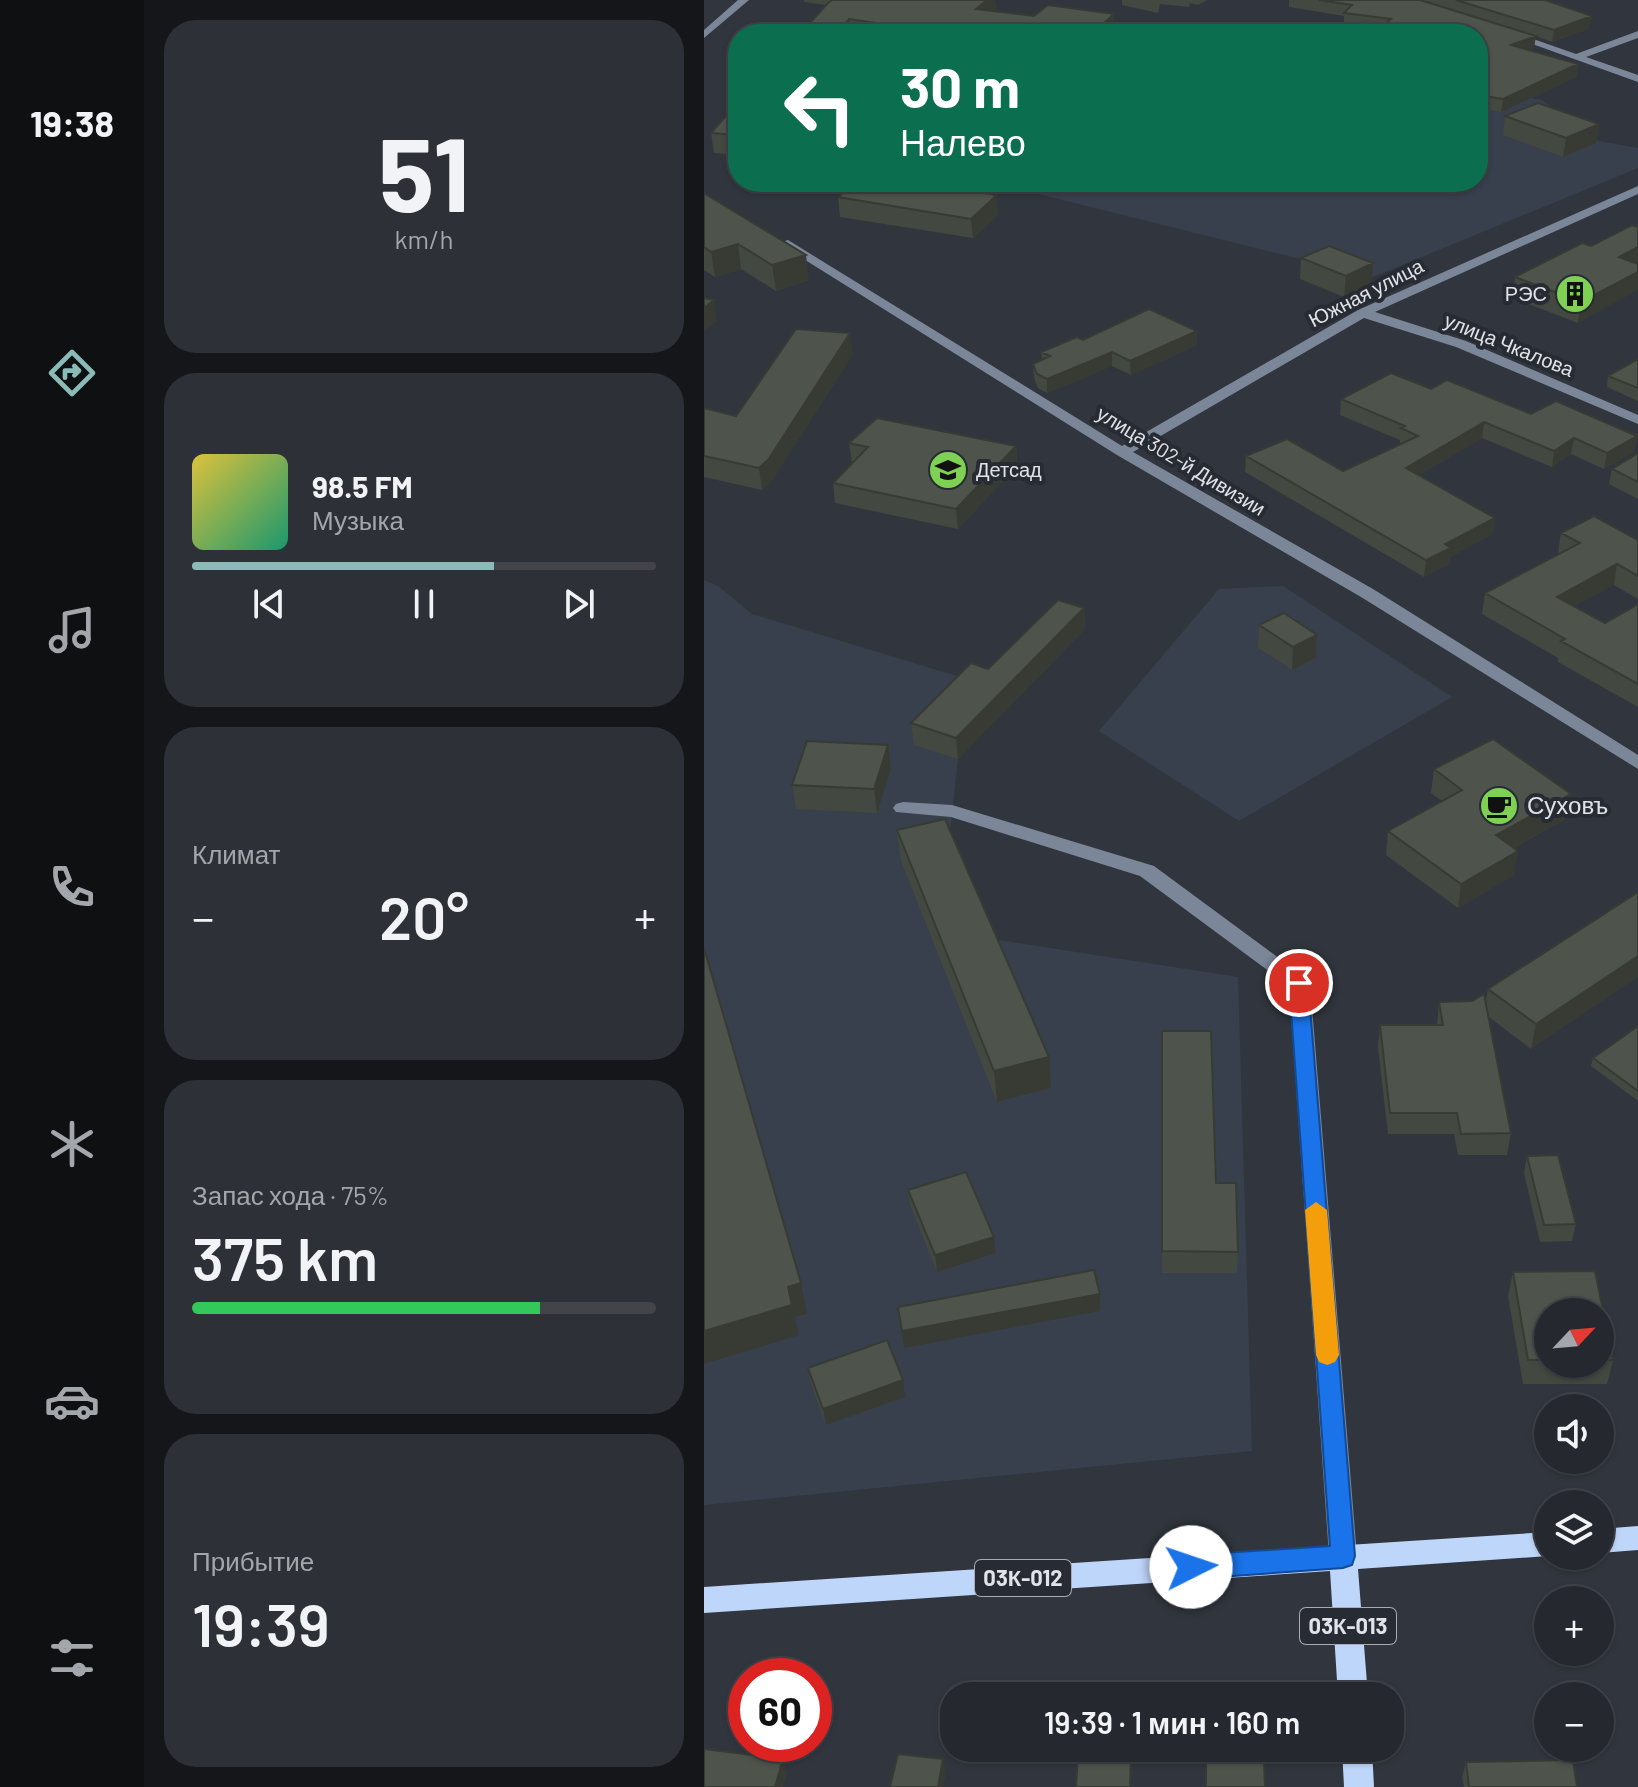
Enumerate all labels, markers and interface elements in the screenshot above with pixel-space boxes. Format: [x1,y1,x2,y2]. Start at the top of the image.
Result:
text: 30 m [900,52,1020,119]
icon: left [768,56,872,160]
text: 19:38 [30,101,114,144]
text: 51 [378,108,470,233]
text: Налево [900,120,1026,163]
text: km/h [395,223,453,254]
street label: Южная улица [1304,253,1428,331]
building icon: РЭС [1554,273,1596,315]
place label: РЭС [1505,281,1547,305]
street label: улица Чкалова [1441,307,1578,381]
icon: directions [44,345,100,401]
street label: улица 302-й Дивизии [1093,400,1270,520]
school or university icon: Детсад [927,449,969,491]
place label: Детсад [976,457,1042,481]
text: 98.5 FM [312,468,413,504]
text: Музыка [312,504,404,535]
icon: previous [247,582,291,626]
icon: pause [402,582,446,626]
icon: next [557,582,601,626]
icon: music [44,602,100,658]
cafe icon: Суховъ [1478,785,1520,827]
place label: Суховъ [1527,790,1608,819]
text: Климат [192,838,281,869]
icon: phone [44,859,100,915]
text: 20° [379,880,469,952]
text: − [192,890,214,943]
text: + [634,890,656,943]
pin [1265,949,1333,1017]
icon: arrive [1277,961,1321,1005]
icon: climate [44,1116,100,1172]
text: Запас хода · 75% [192,1179,389,1210]
text: 375 km [192,1221,378,1293]
north arrow [1534,1298,1614,1378]
map controls [1534,1298,1614,1762]
icon: car [44,1373,100,1429]
button: sound [1534,1394,1614,1474]
button: layers [1534,1490,1614,1570]
position arrow [1149,1525,1233,1609]
text: Прибытие [192,1545,314,1576]
road number: 03К-012 [975,1560,1071,1596]
button: + [1534,1586,1614,1666]
text: 19:39 [192,1587,330,1659]
road number: 03К-013 [1300,1608,1396,1644]
icon: filters [44,1630,100,1686]
speed limit sign: 60 [728,1658,832,1762]
button: − [1534,1682,1614,1762]
text: 19:39 · 1 мин · 160 m [1044,1704,1300,1740]

